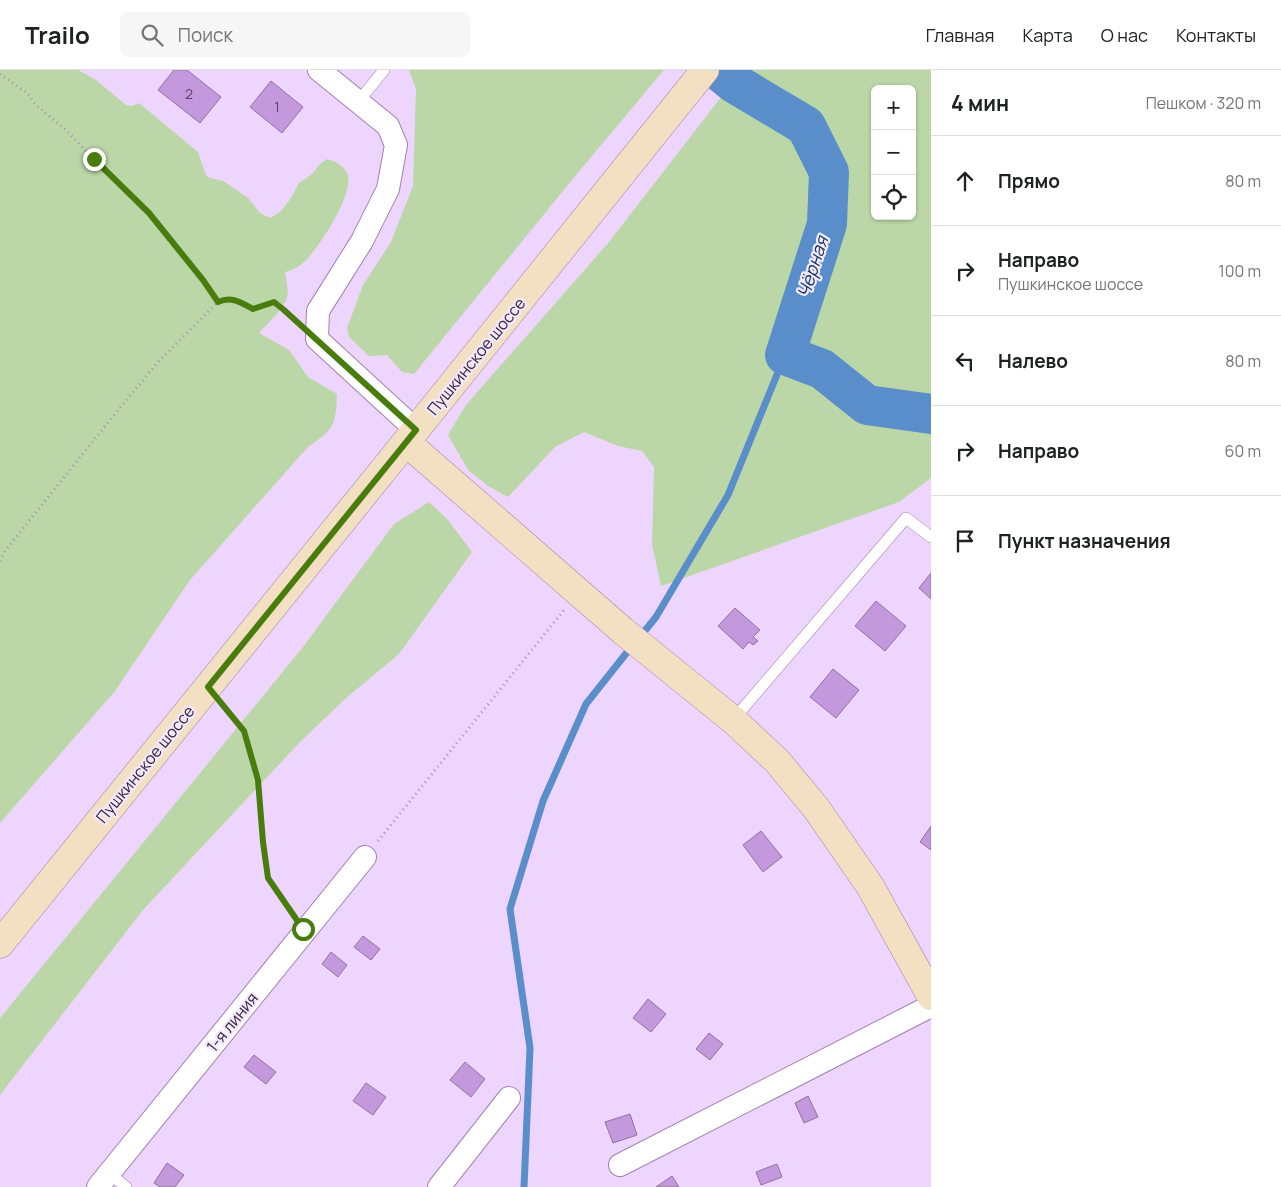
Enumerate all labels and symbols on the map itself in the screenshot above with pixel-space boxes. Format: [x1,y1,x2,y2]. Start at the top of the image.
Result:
house number: 2 [185,84,193,103]
house number: 1 [274,97,280,116]
route end [83,148,106,171]
water label: Чёрная [791,231,834,301]
street label: Пушкинское шоссе [422,293,530,419]
street label: Пушкинское шоссе [91,701,199,827]
route start [292,918,315,941]
street label: 1-я линия [201,988,263,1056]

